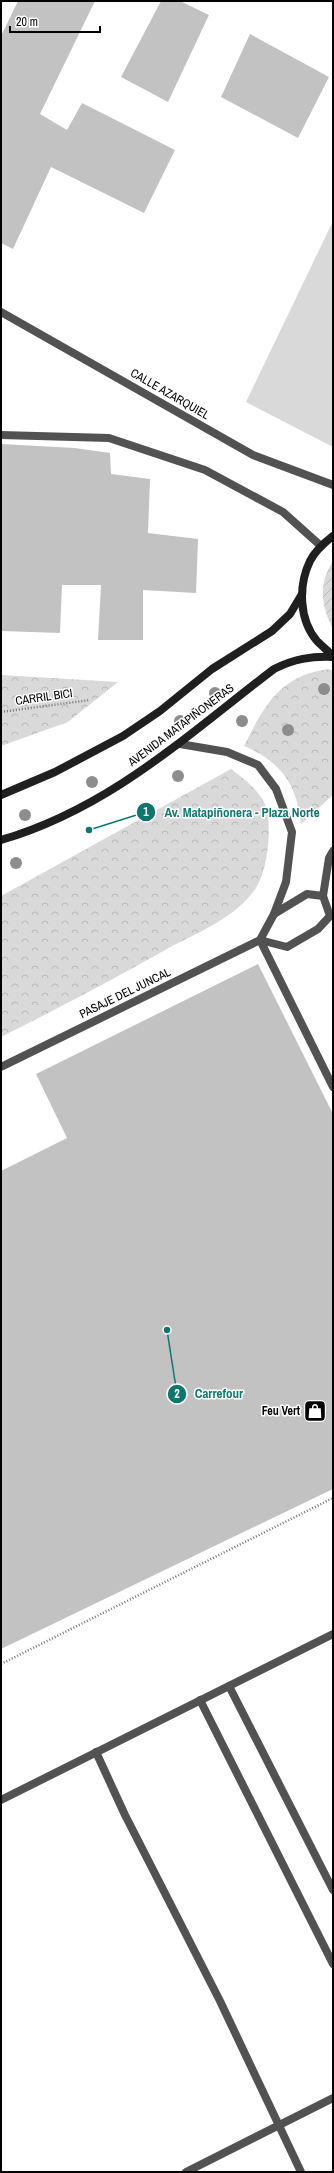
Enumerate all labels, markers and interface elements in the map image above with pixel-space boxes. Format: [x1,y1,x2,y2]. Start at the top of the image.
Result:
scale bar [10,8,100,34]
text: 20 m [16,14,38,30]
street label: CALLE AZARQUIEL [127,365,213,423]
street label: AVENIDA MATAPIÑONERAS [124,680,237,771]
street label: CARRIL BICI [14,685,74,709]
callout: Av. Matapiñonera - Plaza Norte [136,799,327,824]
text: 1 [143,804,149,820]
text: Av. Matapiñonera - Plaza Norte [164,804,320,821]
street label: PASAJE DEL JUNCAL [77,964,174,1022]
callout: Carrefour [167,1381,252,1406]
text: Carrefour [195,1385,244,1402]
text: 2 [174,1386,180,1402]
shop icon: Feu Vert [302,1398,328,1424]
place label: Feu Vert [262,1403,301,1419]

